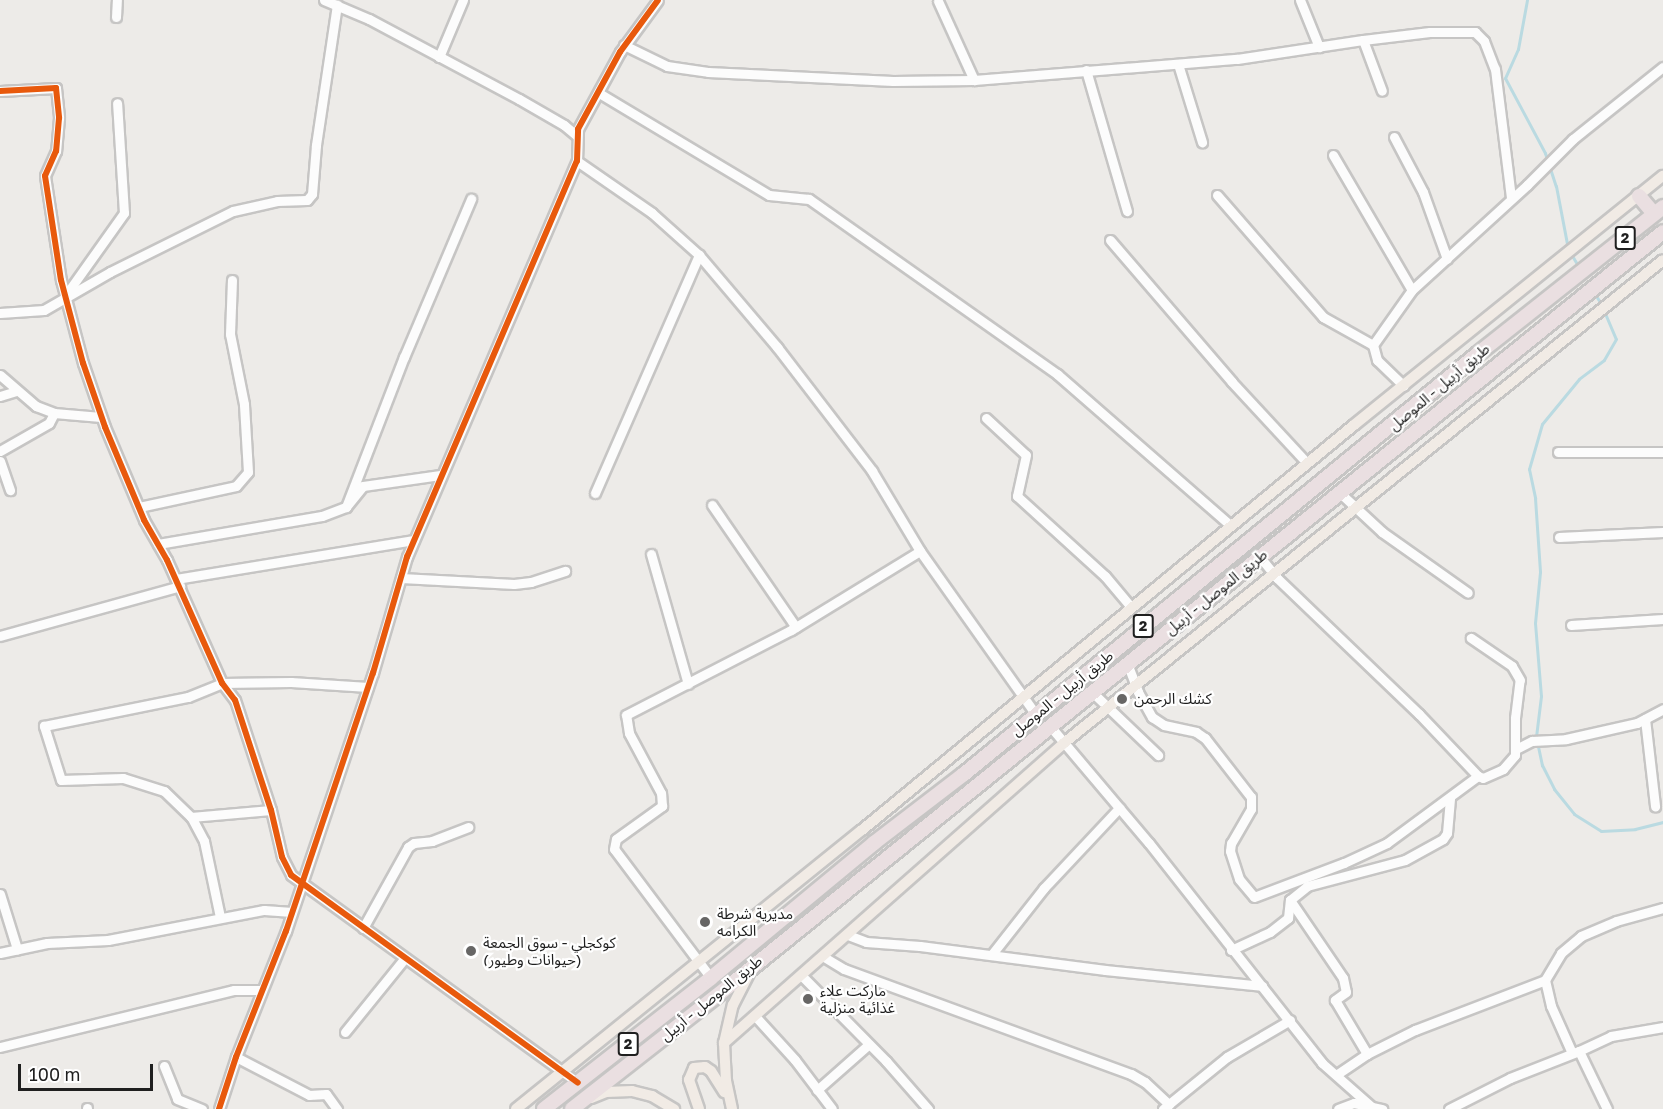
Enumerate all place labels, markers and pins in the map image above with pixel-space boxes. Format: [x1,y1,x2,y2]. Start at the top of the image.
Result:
place label: كشك الرحمن [1134,690,1212,708]
marker: كشك الرحمن [1115,692,1129,706]
place label: مديرية شرطة الكرامه [717,904,793,939]
marker: مديرية شرطة الكرامه [698,915,712,929]
place label: كوكجلي - سوق الجمعة (حيوانات وطيور) [483,933,616,968]
marker: كوكجلي - سوق الجمعة (حيوانات وطيور) [464,944,478,958]
place label: ماركت علاء غذائية منزلية [820,981,895,1016]
marker: ماركت علاء غذائية منزلية [801,992,815,1006]

